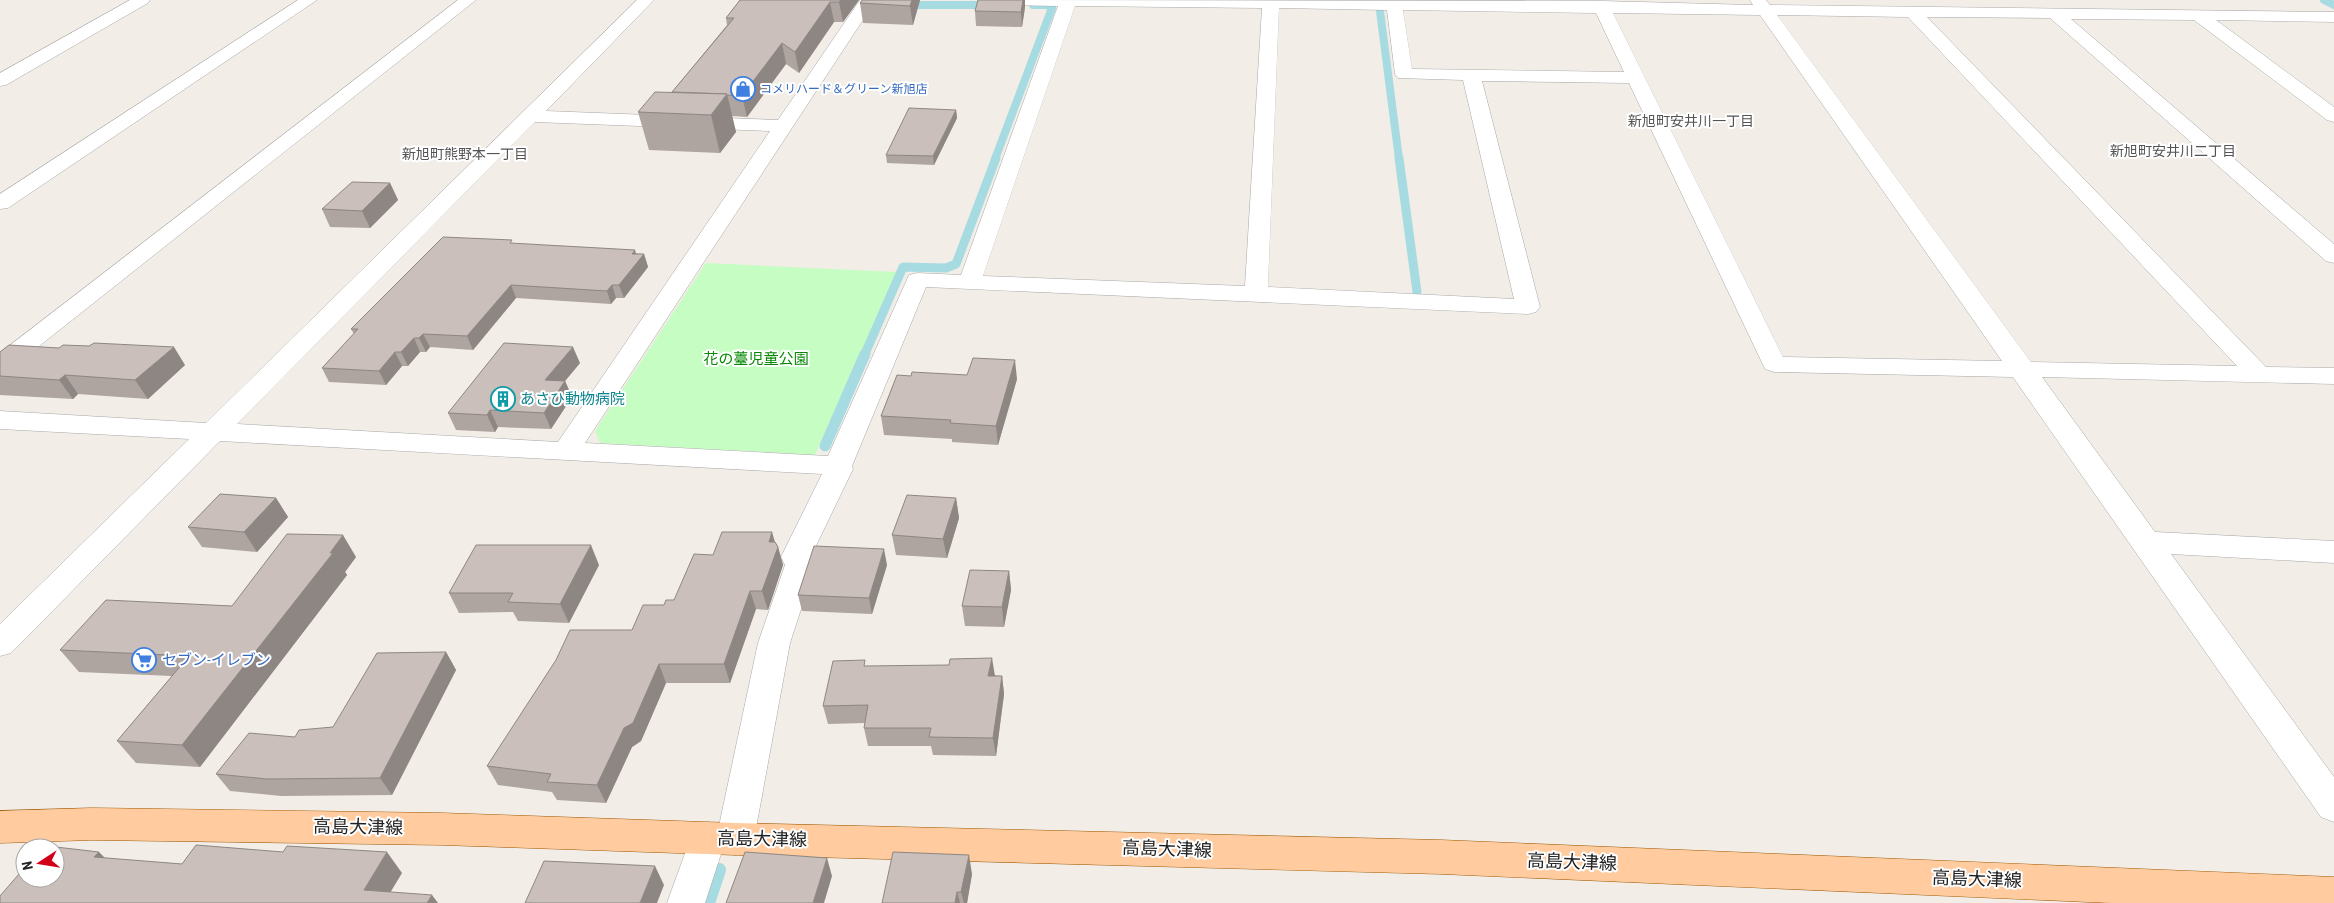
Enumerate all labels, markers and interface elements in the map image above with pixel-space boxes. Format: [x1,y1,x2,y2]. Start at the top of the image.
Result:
shop icon: コメリハード＆グリーン新旭店 [730,76,756,102]
place label: コメリハード＆グリーン新旭店 [760,82,927,96]
district label: 新旭町安井川一丁目 [1628,113,1754,129]
district label: 新旭町安井川二丁目 [2110,143,2236,159]
district label: 新旭町熊野本一丁目 [402,146,528,162]
park label: 花の薹児童公園 [703,350,809,368]
building icon: あさひ動物病院 [490,386,516,412]
place label: あさひ動物病院 [520,390,625,408]
supermarket icon: セブン-イレブン [131,647,157,673]
place label: セブン-イレブン [162,651,271,669]
street label: 高島大津線 [313,815,403,838]
street label: 高島大津線 [717,827,807,850]
street label: 高島大津線 [1122,836,1212,861]
north arrow [15,838,65,888]
street label: 高島大津線 [1527,849,1617,874]
text: N [19,860,36,872]
street label: 高島大津線 [1932,866,2022,891]

